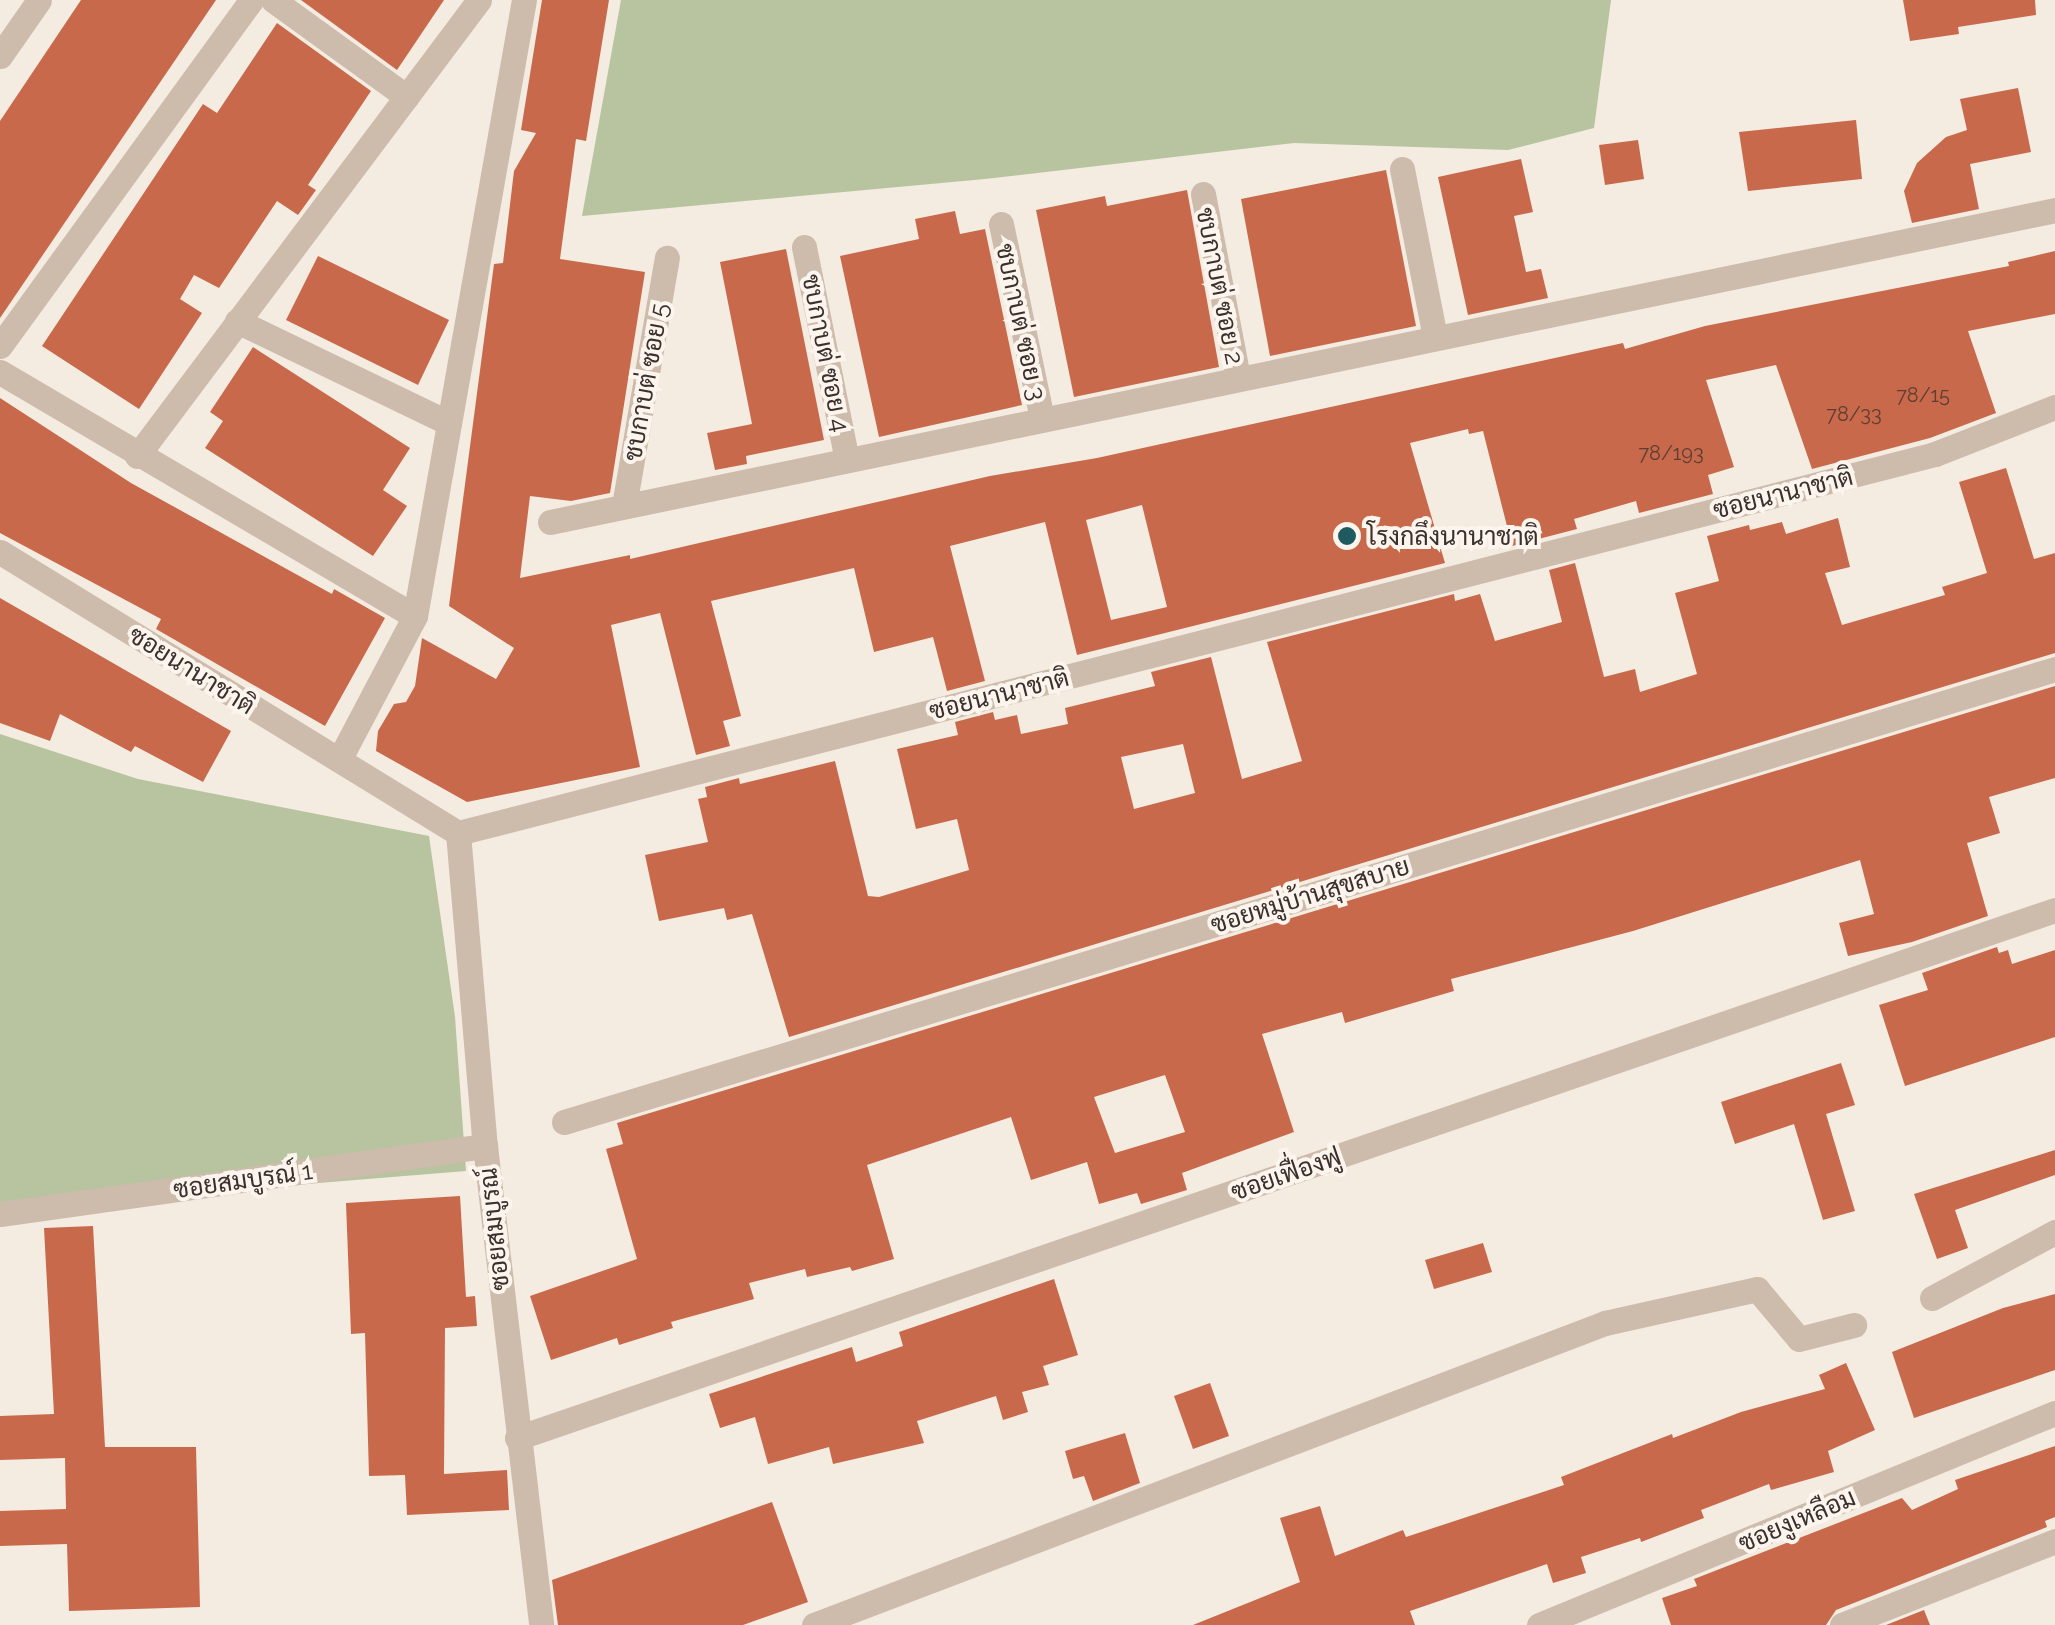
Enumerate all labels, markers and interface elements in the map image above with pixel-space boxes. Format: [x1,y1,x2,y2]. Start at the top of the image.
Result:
street label: ชบกาบต่ ซอย 2 [1190,205,1250,367]
street label: ชบกาบต่ ซอย 3 [990,241,1052,403]
street label: ชบกาบต่ ซอย 4 [796,272,856,434]
street label: ชบกาบต่ ซอย 5 [617,301,675,463]
house number: 78/15 [1896,383,1950,407]
house number: 78/33 [1826,402,1882,426]
house number: 78/193 [1638,441,1704,465]
street label: ซอยนานาชาติ [1710,461,1856,525]
place label: โรงกลึงนานาชาติ [1367,521,1539,551]
marker: โรงกลึงนานาชาติ [1336,525,1358,547]
street label: ซอยนานาชาติ [123,619,261,721]
street label: ซอยนานาชาติ [926,662,1072,726]
street label: ซอยหมู่บ้านสุขสบาย [1207,851,1413,939]
street label: ซอยเฟื่องฟู [1227,1141,1345,1207]
street label: ซอยสมบูรณ์ 1 [171,1155,315,1205]
street label: ซอยสมบูรณ์ [473,1166,515,1292]
street label: ซอยงูเหลือม [1734,1482,1860,1558]

